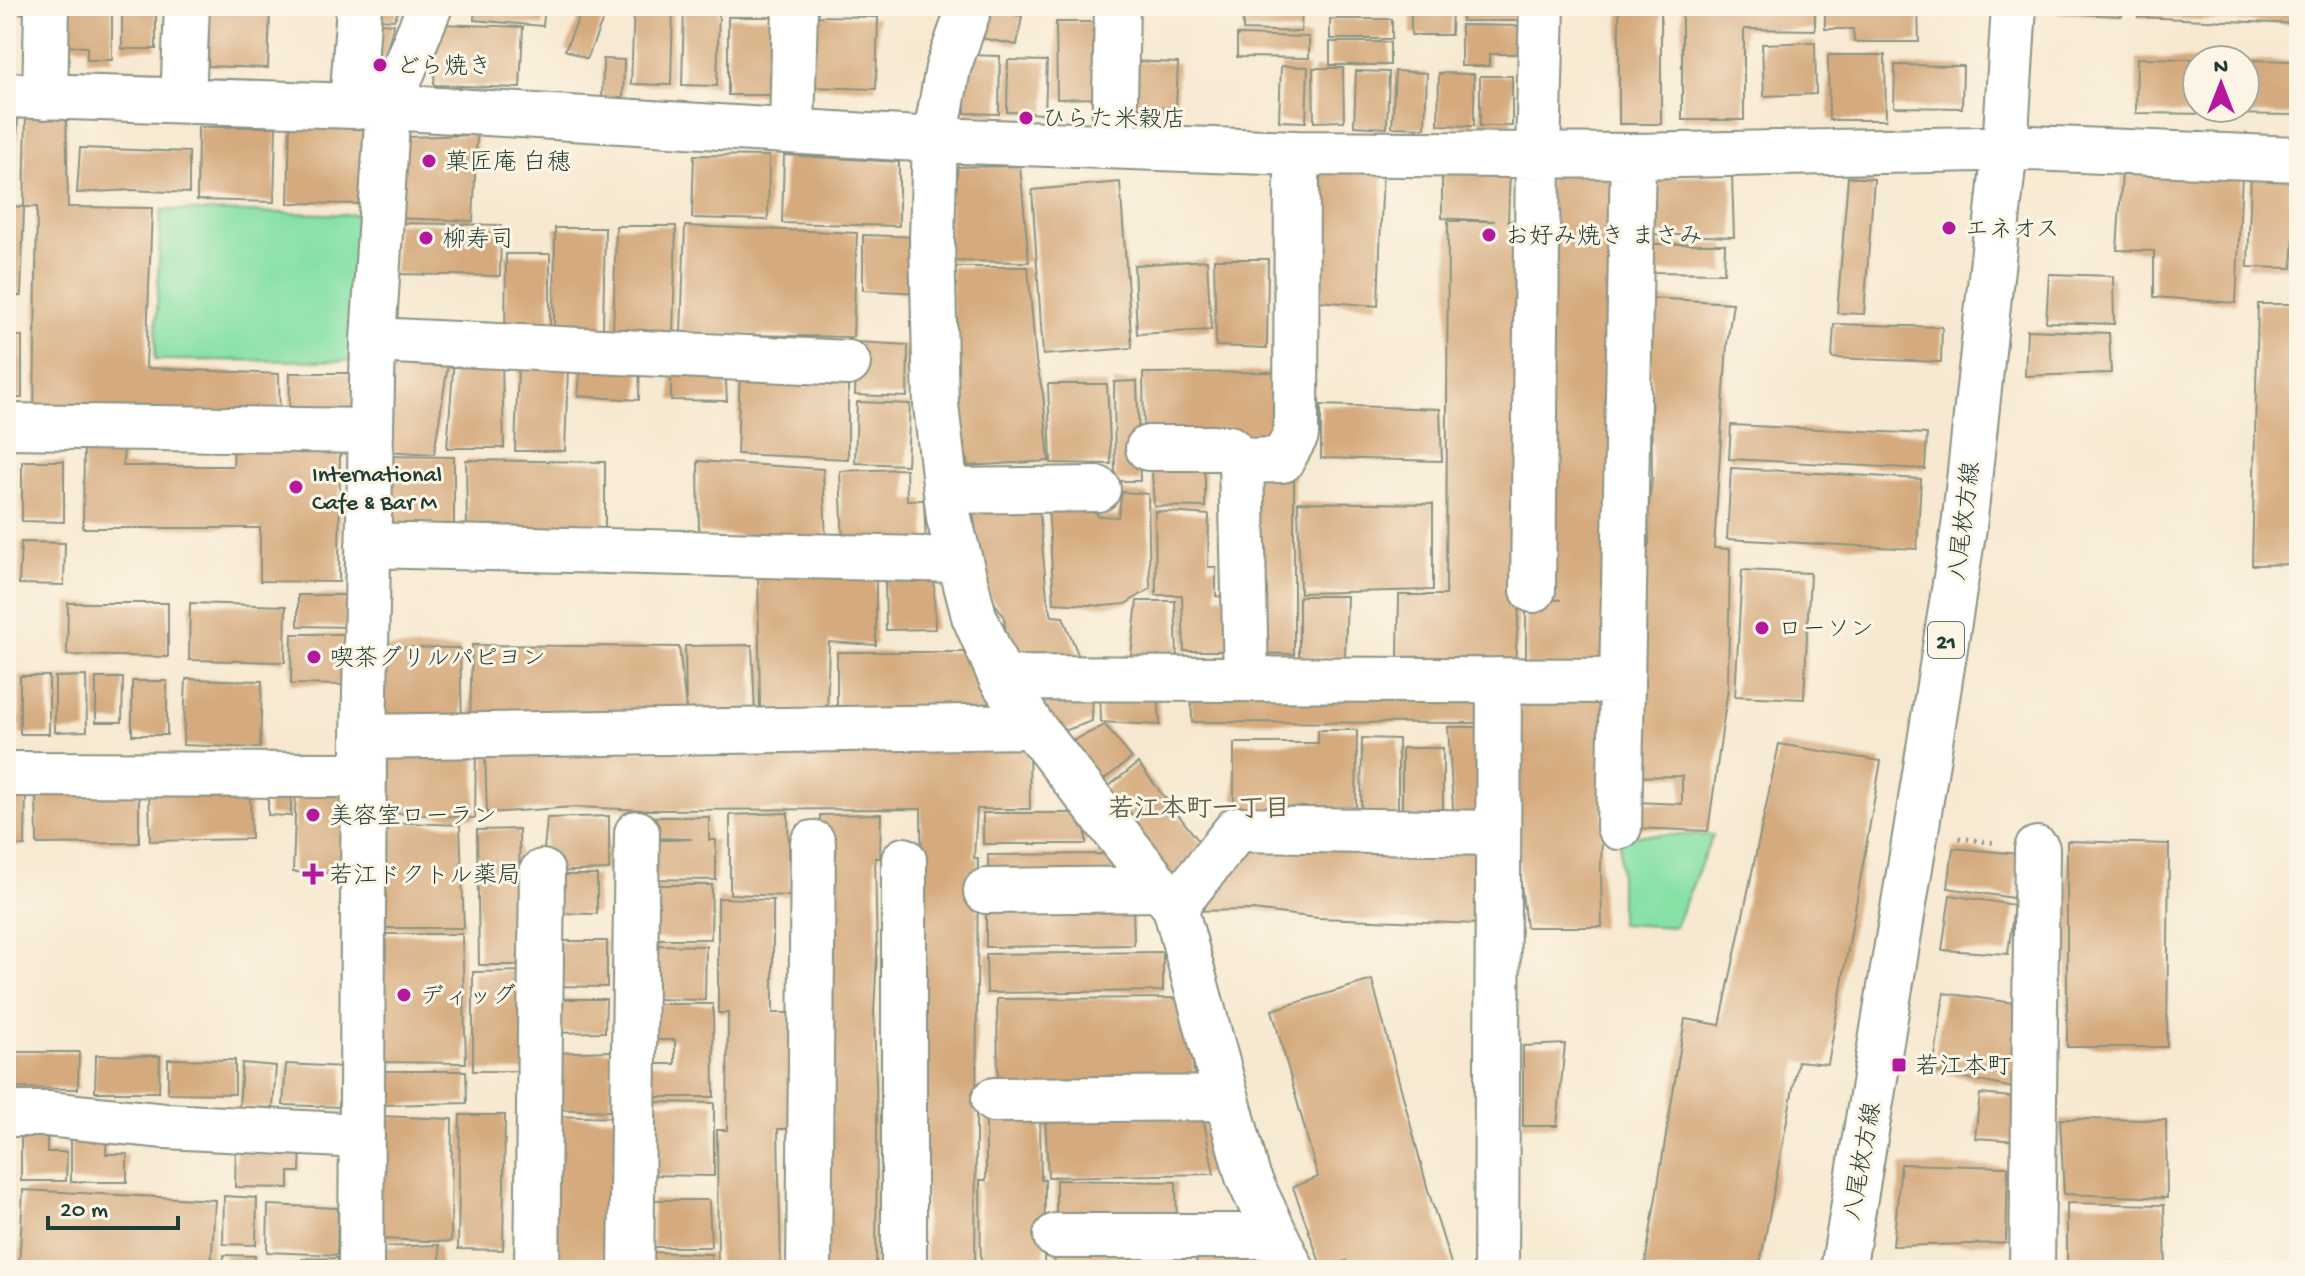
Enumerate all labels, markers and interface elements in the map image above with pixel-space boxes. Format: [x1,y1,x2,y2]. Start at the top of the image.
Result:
north arrow [2181,44,2261,124]
place label: どら焼き [396,53,492,83]
text: N [2214,55,2228,81]
marker: どら焼き [371,56,389,74]
place label: ひらた米穀店 [1042,106,1186,136]
marker: ひらた米穀店 [1017,109,1035,127]
place label: 菓匠庵 白穂 [445,149,571,179]
marker: 菓匠庵 白穂 [420,152,438,170]
place label: エネオス [1965,217,2060,246]
marker: エネオス [1940,219,1958,237]
place label: お好み焼き まさみ [1505,223,1703,253]
place label: 柳寿司 [442,226,514,256]
marker: お好み焼き まさみ [1480,226,1498,244]
marker: 柳寿司 [417,229,435,247]
street label: 八尾枚方線 [1944,460,1988,583]
place label: International Cafe & Bar M [312,462,442,519]
marker: International Cafe & Bar M [287,478,305,496]
place label: ローソン [1778,617,1874,646]
marker: ローソン [1753,619,1771,637]
road number: 21 [1928,622,1964,658]
place label: 喫茶グリルパピヨン [330,645,546,675]
marker: 喫茶グリルパピヨン [305,648,323,666]
district label: 若江本町一丁目 [1108,794,1290,827]
place label: 美容室ローラン [329,803,497,833]
marker: 美容室ローラン [304,806,322,824]
place label: 若江ドクトル薬局 [329,862,521,892]
marker: 若江ドクトル薬局 [304,865,322,883]
place label: ディッグ [420,983,516,1013]
marker: ディッグ [395,986,413,1004]
place label: 若江本町 [1915,1053,2011,1083]
marker: 若江本町 [1890,1056,1908,1074]
street label: 八尾枚方線 [1839,1100,1889,1223]
scale bar [48,1180,178,1230]
text: 20 m [60,1197,108,1226]

